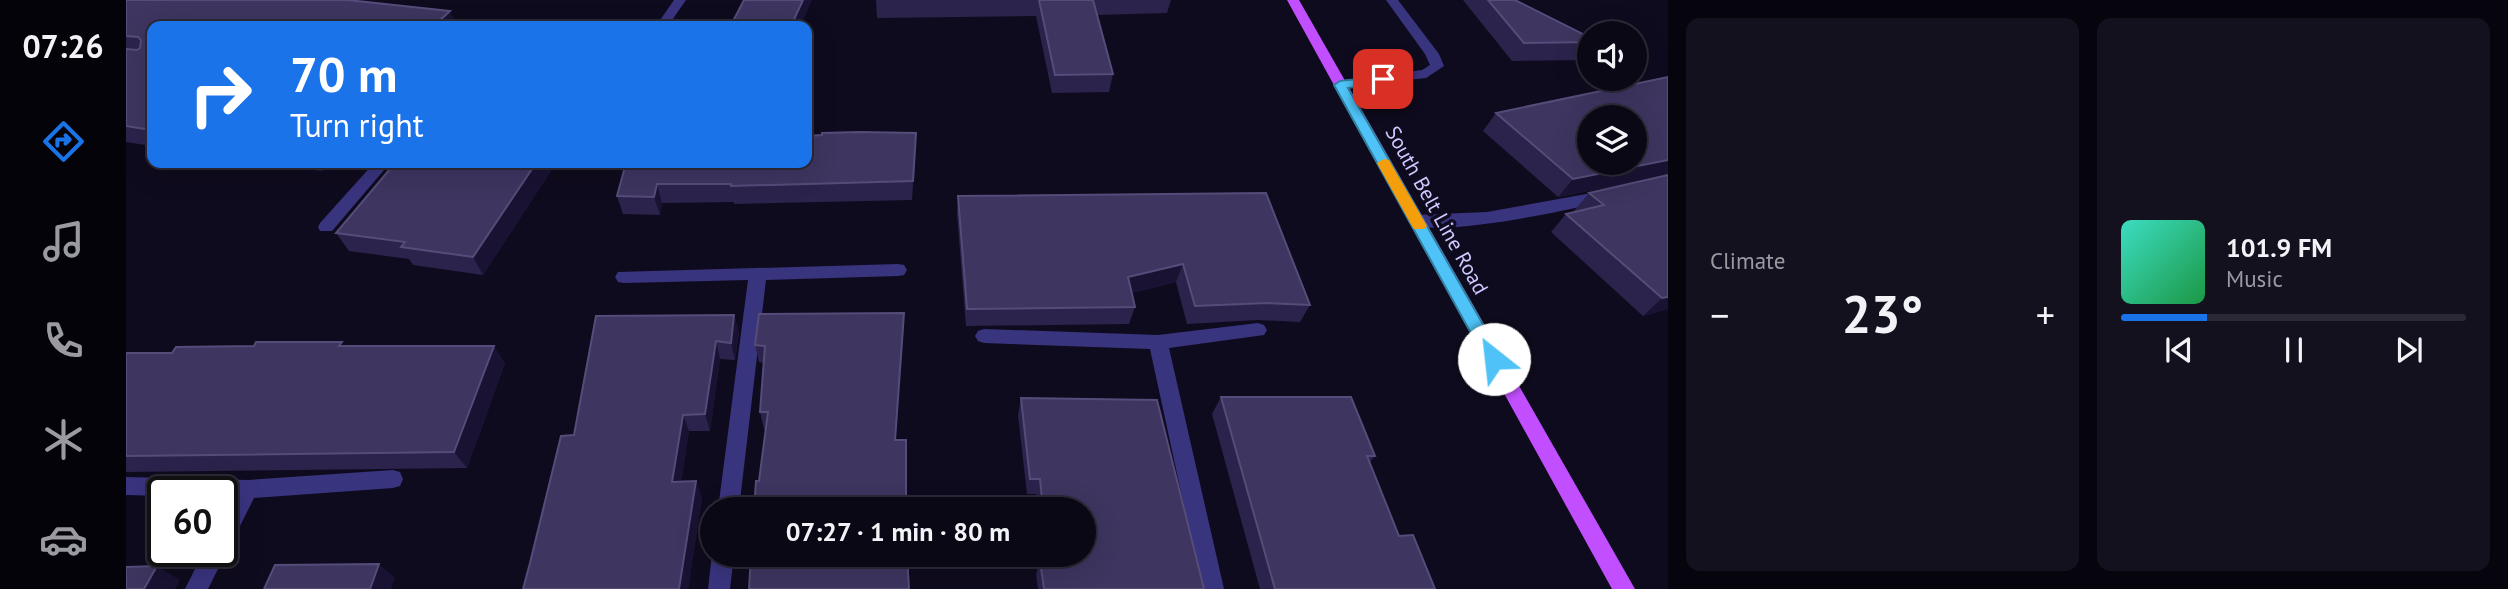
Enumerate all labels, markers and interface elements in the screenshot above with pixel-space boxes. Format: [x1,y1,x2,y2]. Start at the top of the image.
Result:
map controls [1577,21,1647,175]
button: sound [1577,21,1647,91]
text: 07:26 [22,25,104,67]
text: 70 m [290,42,397,106]
icon: right [175,49,266,140]
pin [1353,49,1413,109]
icon: arrive [1364,60,1402,98]
text: Turn right [290,104,424,146]
button: layers [1577,105,1647,175]
icon: directions [39,117,88,166]
street label: South Belt Line Road [1380,121,1494,299]
icon: music [39,217,88,266]
text: 101.9 FM [2226,231,2332,264]
text: Climate [1710,246,1785,275]
text: Music [2226,264,2283,293]
text: 23° [1842,280,1923,347]
text: − [1710,290,1729,339]
text: + [2036,290,2055,339]
icon: phone [39,316,88,365]
position arrow [1457,322,1531,396]
icon: previous [2160,331,2198,369]
icon: pause [2275,331,2313,369]
icon: next [2390,331,2428,369]
icon: climate [39,415,88,464]
speed limit sign: 60 [147,476,238,567]
icon: car [39,515,88,564]
text: 07:27 · 1 min · 80 m [786,515,1010,548]

